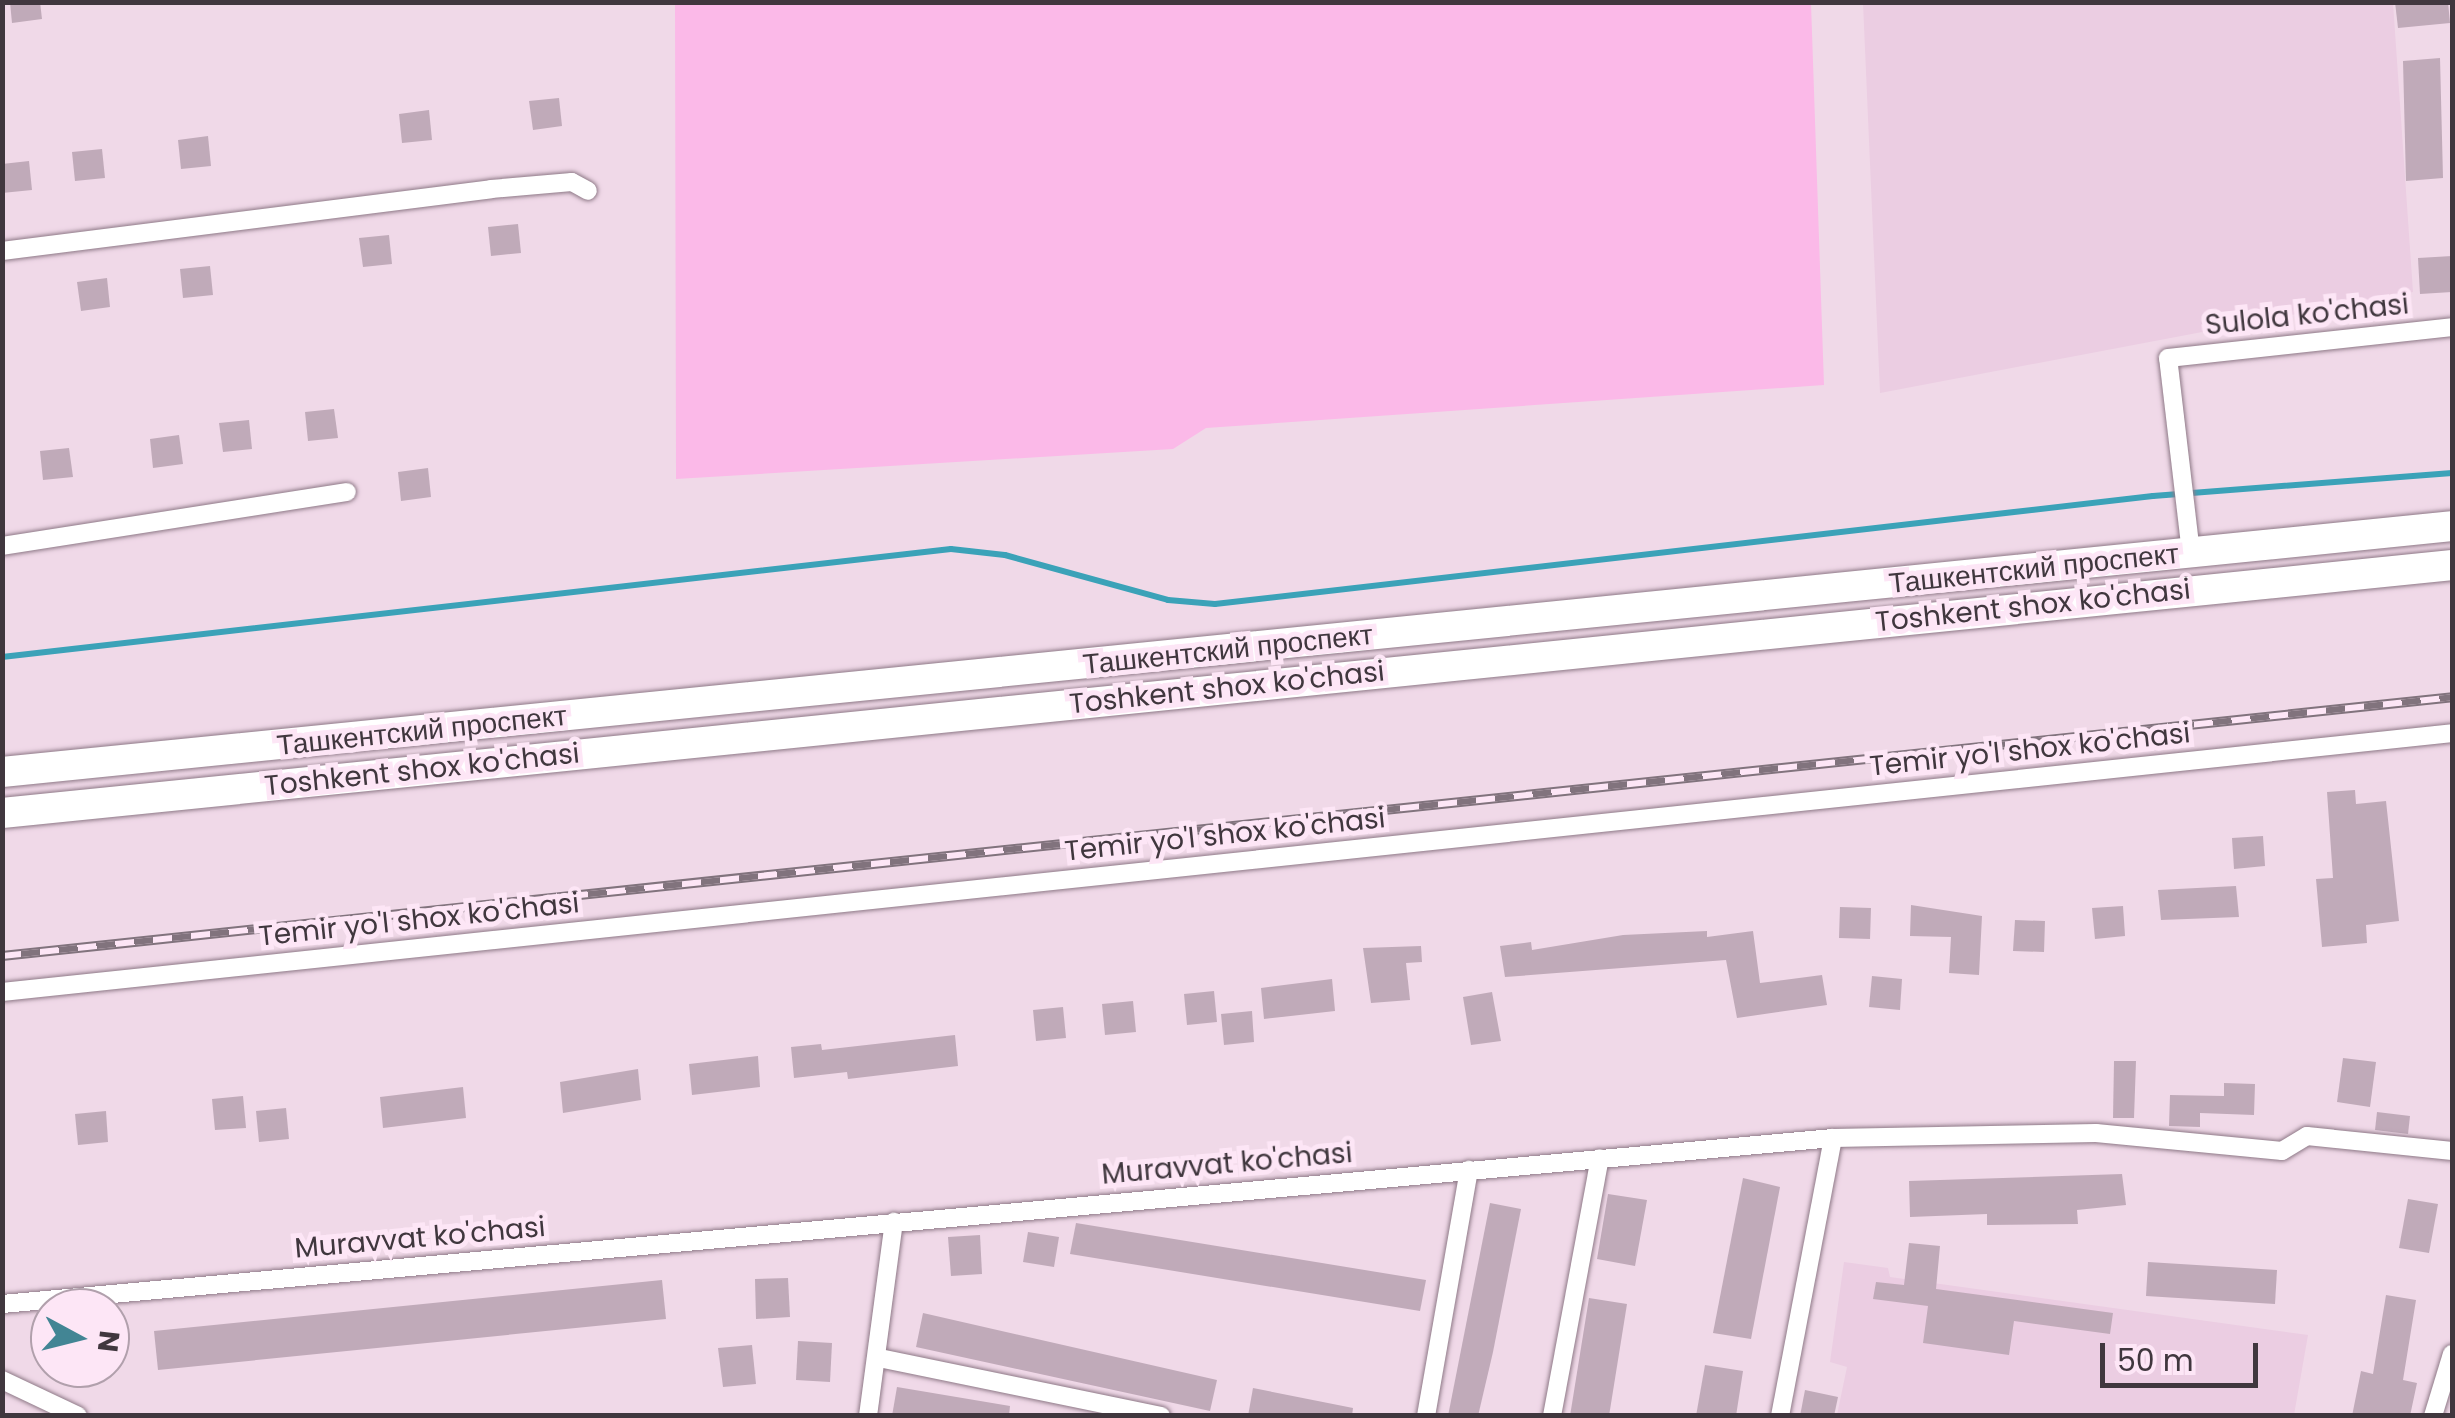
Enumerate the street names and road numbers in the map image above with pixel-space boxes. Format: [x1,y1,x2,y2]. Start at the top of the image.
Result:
street label: Sulola ko'chasi [2204,288,2410,342]
street label: Ташкентский проспект [1887,537,2181,601]
street label: Toshkent shox ko'chasi [1874,573,2192,639]
street label: Ташкентский проспект [1081,618,1375,682]
street label: Toshkent shox ko'chasi [1068,655,1386,721]
street label: Ташкентский проспект [275,699,569,763]
street label: Temir yo'l shox ko'chasi [1868,716,2192,784]
street label: Toshkent shox ko'chasi [263,737,581,803]
street label: Temir yo'l shox ko'chasi [1063,801,1387,869]
street label: Temir yo'l shox ko'chasi [257,886,581,954]
street label: Muravvat ko'chasi [1100,1136,1354,1192]
street label: Muravvat ko'chasi [293,1210,547,1266]

